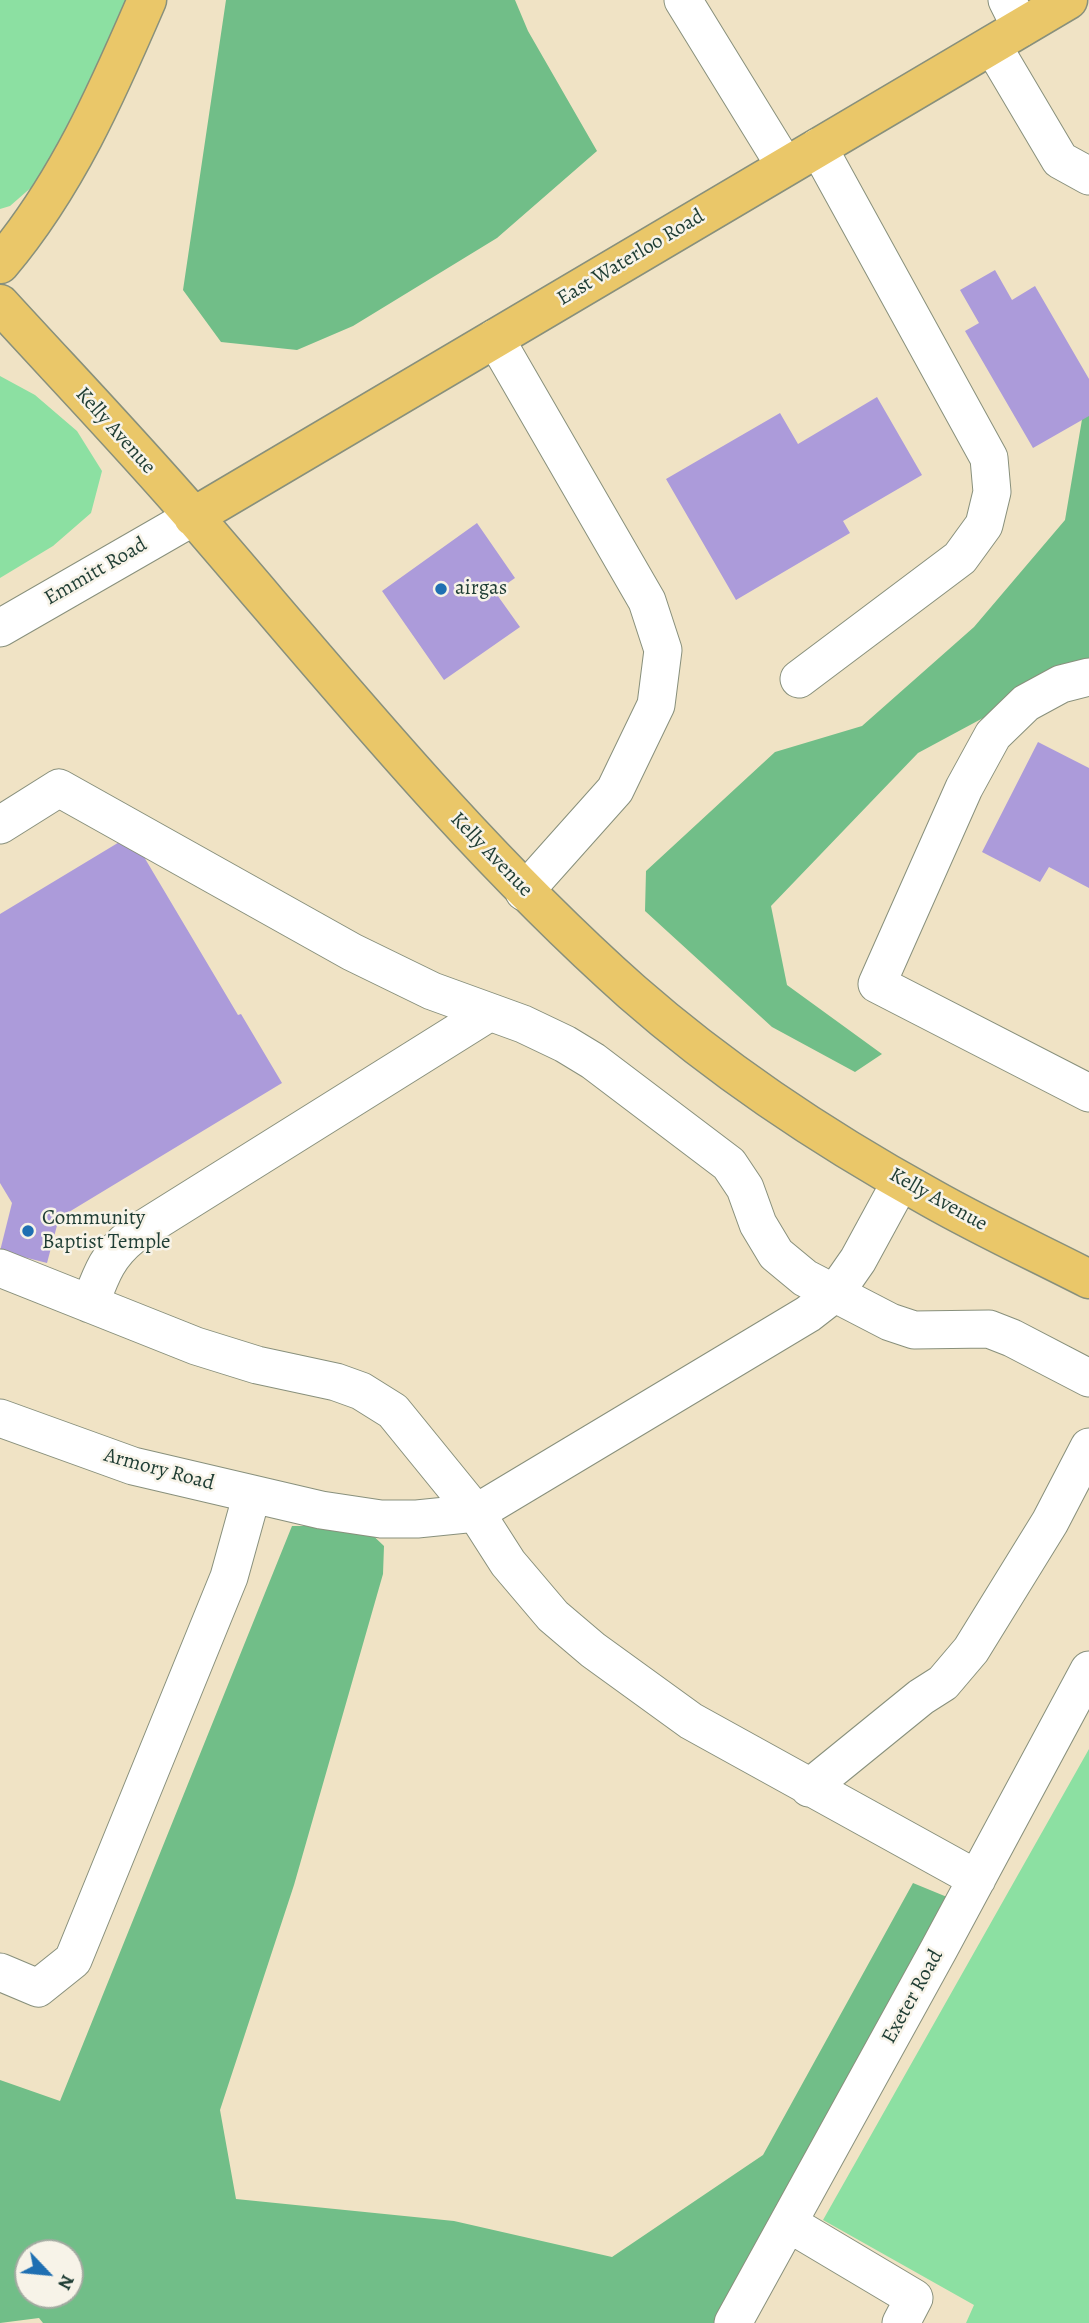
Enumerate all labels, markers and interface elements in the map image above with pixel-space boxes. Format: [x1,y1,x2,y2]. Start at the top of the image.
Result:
street label: East Waterloo Road [553,204,709,312]
street label: Kelly Avenue [69,382,161,480]
street label: Emmitt Road [40,532,152,612]
place label: airgas [455,576,507,602]
marker: airgas [433,581,449,597]
street label: Kelly Avenue [444,807,538,903]
street label: Kelly Avenue [885,1163,991,1237]
place label: Community Baptist Temple [42,1206,170,1256]
marker: Community Baptist Temple [20,1223,36,1239]
street label: Armory Road [101,1443,217,1497]
street label: Exeter Road [877,1946,949,2048]
north arrow [14,2239,84,2309]
text: N [51,2270,81,2294]

